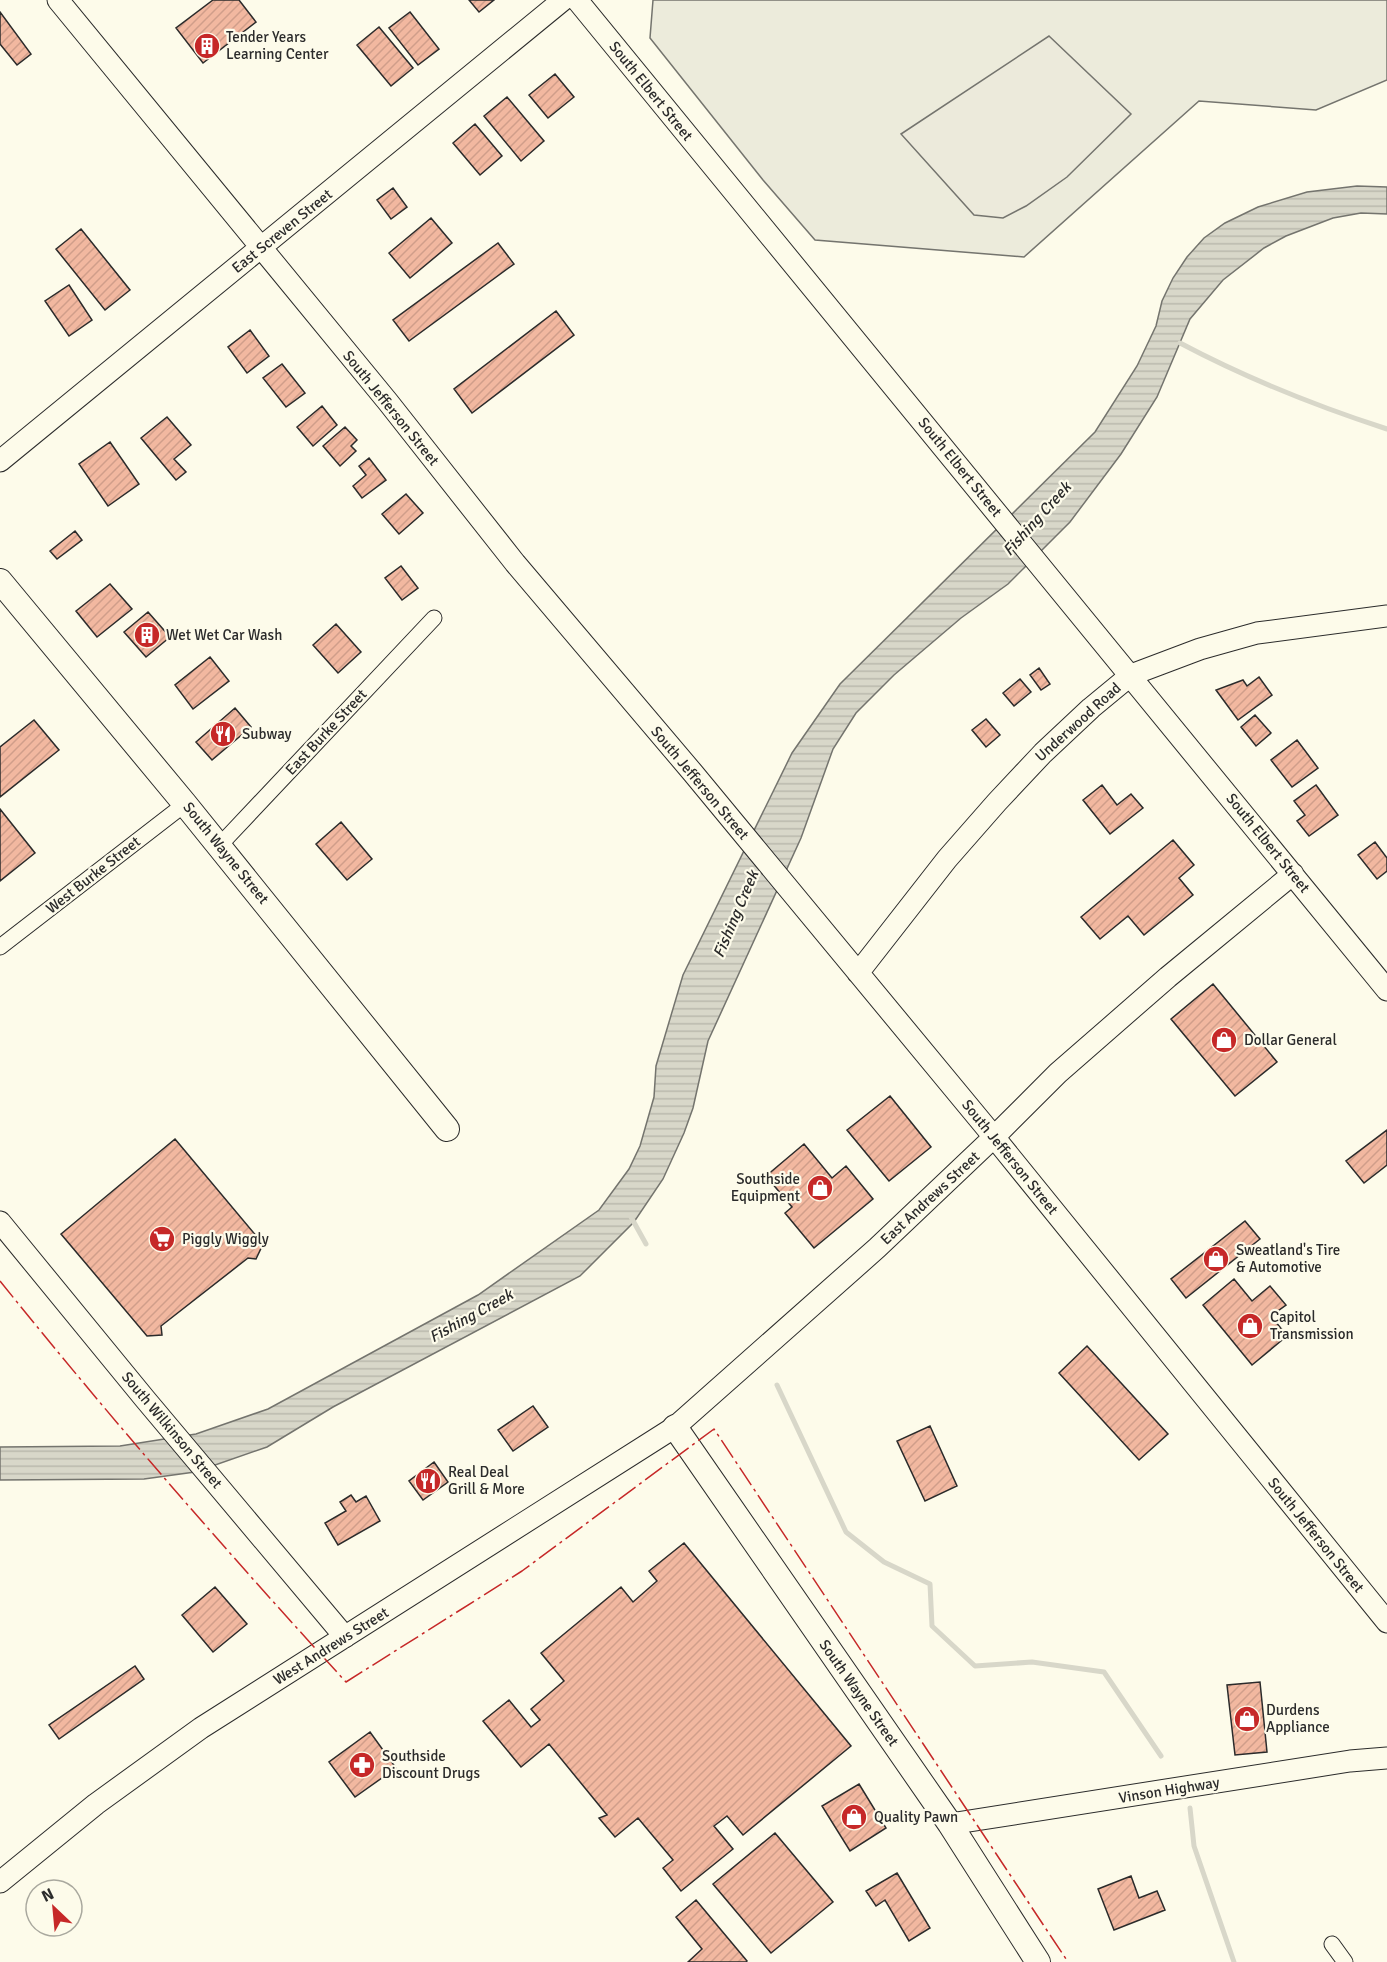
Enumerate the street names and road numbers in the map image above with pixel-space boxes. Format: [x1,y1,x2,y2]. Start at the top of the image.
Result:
street label: South Elbert Street [605,38,697,144]
street label: East Screven Street [228,185,336,277]
street label: South Jefferson Street [339,347,443,469]
street label: South Elbert Street [914,414,1006,520]
street label: Underwood Road [1031,679,1125,765]
street label: East Burke Street [282,685,370,779]
street label: South Jefferson Street [647,723,753,843]
street label: South Elbert Street [1222,790,1314,896]
street label: South Wayne Street [179,798,273,908]
street label: West Burke Street [42,833,144,917]
street label: South Jefferson Street [958,1096,1062,1218]
street label: East Andrews Street [877,1148,983,1248]
street label: South Wilkinson Street [118,1368,226,1492]
street label: South Jefferson Street [1264,1474,1368,1596]
street label: West Andrews Street [270,1603,392,1689]
street label: South Wayne Street [816,1636,902,1750]
street label: Vinson Highway [1117,1773,1221,1807]

